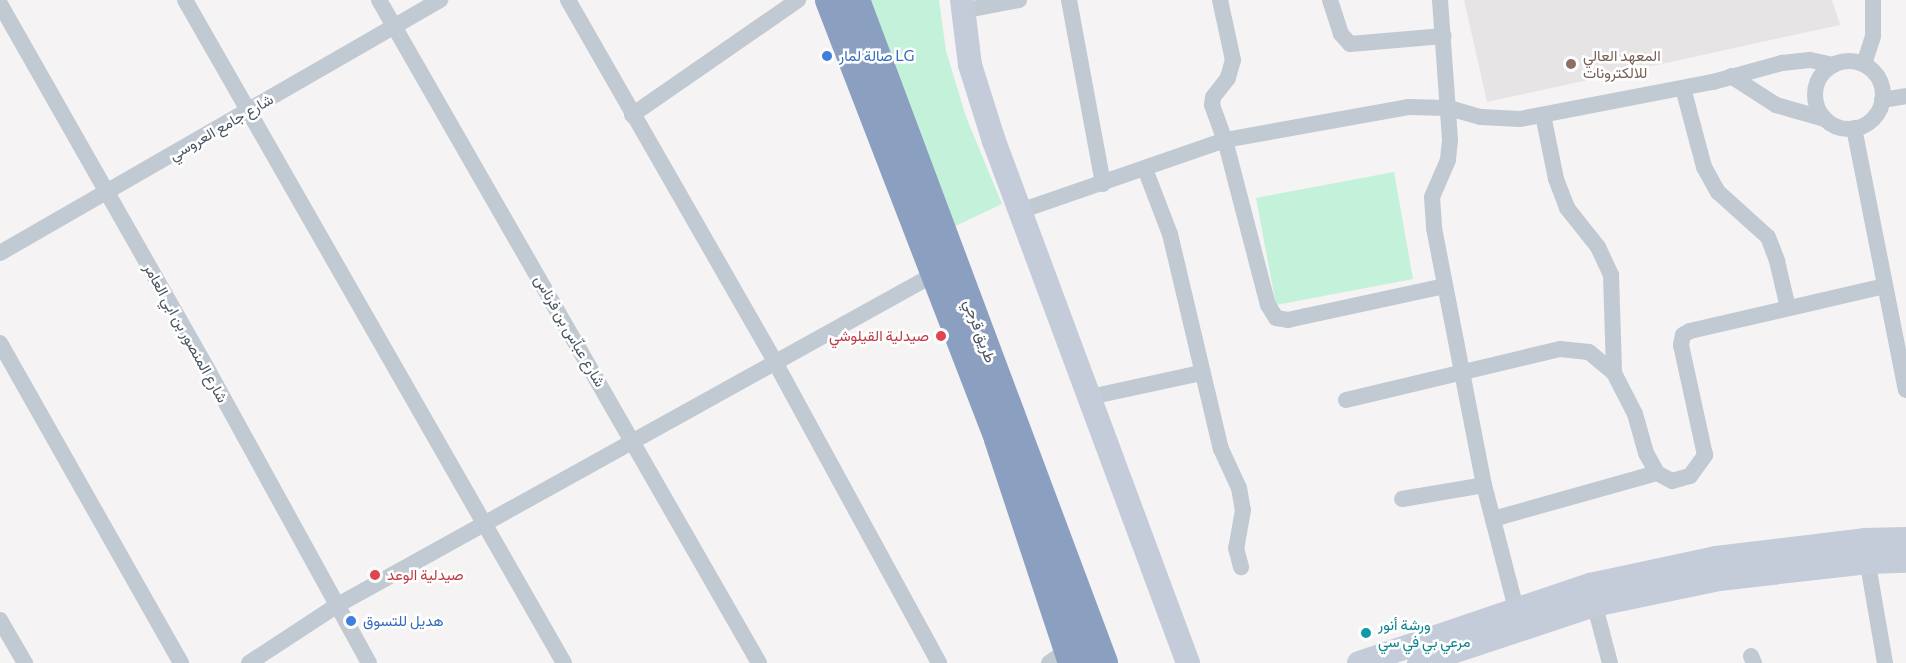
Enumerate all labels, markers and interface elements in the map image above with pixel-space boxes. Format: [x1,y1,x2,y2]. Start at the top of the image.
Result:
place label: المعهد العالي للالكترونات [1583,46,1661,81]
place label: صالة لمار LG [839,47,915,65]
marker: صالة لمار LG [820,49,834,63]
marker: المعهد العالي للالكترونات [1564,57,1578,71]
street label: شارع جامع العروسي [166,90,276,164]
street label: شارع المنصور بن ابي العامر [140,260,232,406]
street label: شارع عباّس بن فرناس [531,272,609,390]
street label: طريق قرجي [960,297,1000,365]
place label: صيدلية القيلوشي [829,327,929,345]
marker: صيدلية القيلوشي [934,329,948,343]
place label: صيدلية الوعد [387,566,464,584]
marker: صيدلية الوعد [368,568,382,582]
place label: هديل للتسوق [363,612,444,630]
marker: هديل للتسوق [344,614,358,628]
place label: ورشة أنور مرعي بي في سي [1378,615,1470,650]
marker: ورشة أنور مرعي بي في سي [1359,626,1373,640]

